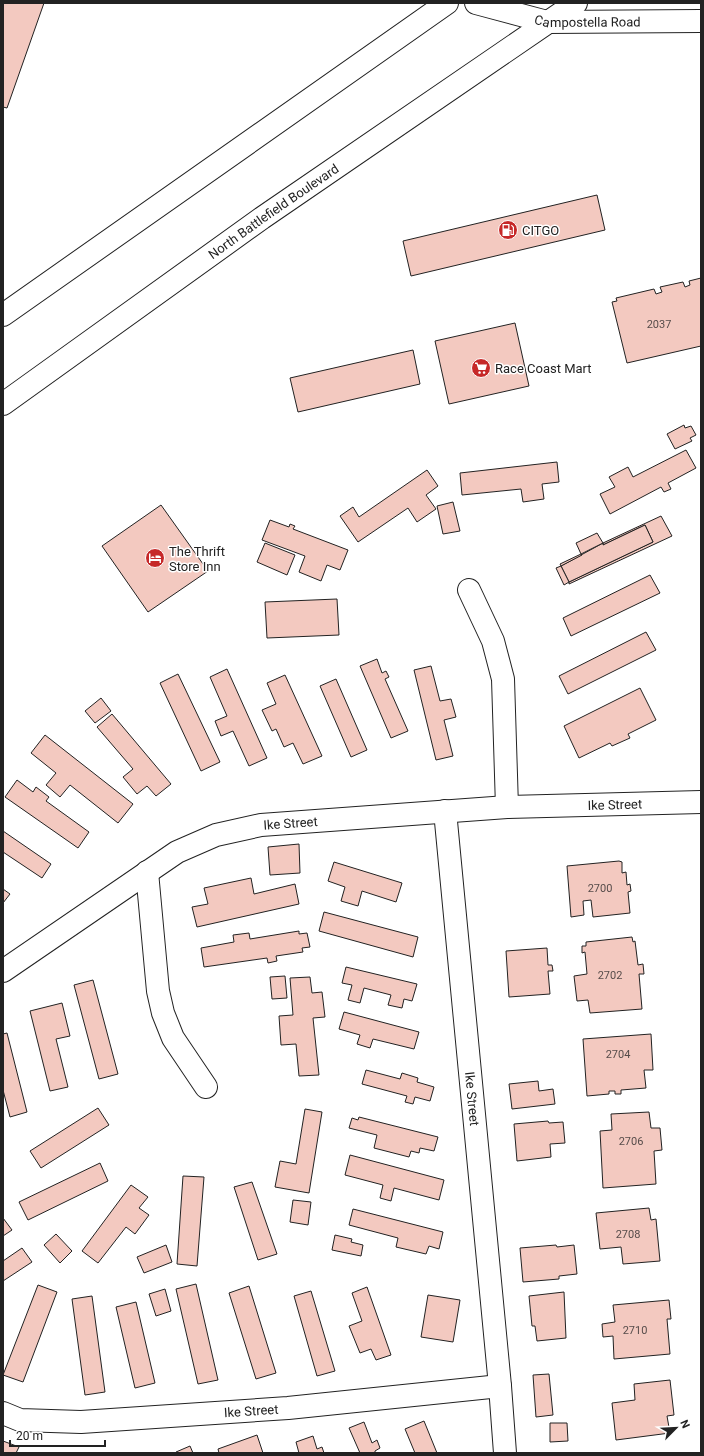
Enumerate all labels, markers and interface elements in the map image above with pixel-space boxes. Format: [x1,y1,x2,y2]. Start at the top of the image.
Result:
street label: Campostella Road [533,12,641,31]
street label: North Battlefield Boulevard [205,161,341,262]
fuel station icon: CITGO [497,219,519,241]
place label: CITGO [522,223,559,238]
house number: 2037 [647,318,671,331]
supermarket icon: Race Coast Mart [470,357,492,379]
place label: Race Coast Mart [495,361,592,376]
place label: The Thrift Store Inn [169,544,225,574]
hotel icon: The Thrift Store Inn [144,547,166,569]
street label: Ike Street [587,797,642,813]
street label: Ike Street [263,814,318,833]
house number: 2700 [588,882,612,895]
house number: 2702 [598,969,622,982]
house number: 2704 [606,1048,630,1061]
street label: Ike Street [462,1071,482,1127]
house number: 2706 [619,1135,643,1148]
house number: 2708 [616,1228,640,1241]
house number: 2710 [623,1324,647,1337]
street label: Ike Street [224,1402,279,1420]
north arrow [656,1408,696,1448]
text: N [677,1418,692,1431]
scale bar [10,1422,105,1448]
text: 20 m [16,1429,43,1443]

